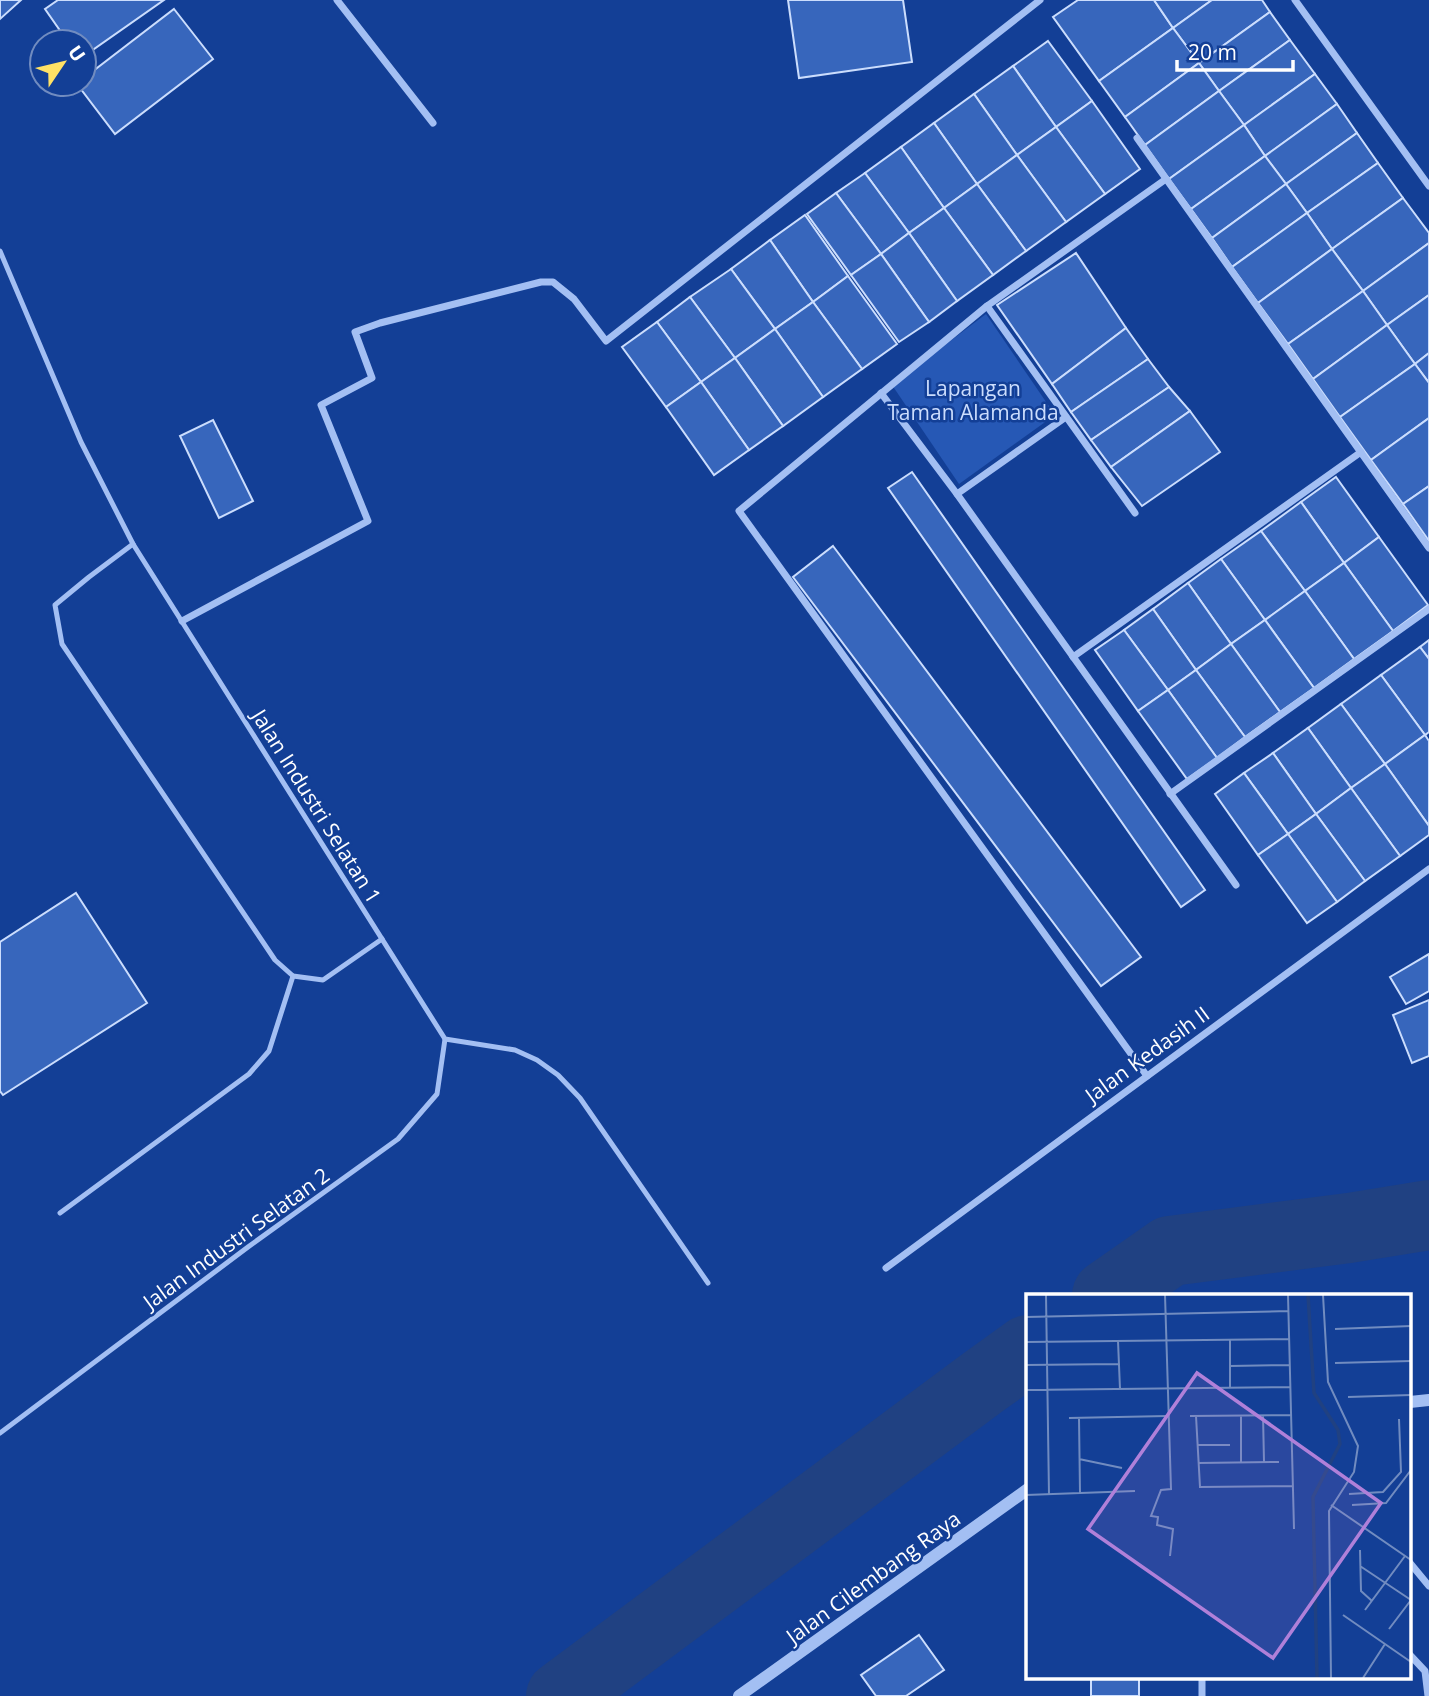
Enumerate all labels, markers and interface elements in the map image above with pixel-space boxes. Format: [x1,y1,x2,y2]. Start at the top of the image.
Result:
north arrow [28,28,98,98]
scale bar [1177,28,1292,72]
text: 20 m [1188,38,1237,66]
text: U [62,40,92,67]
park label: Lapangan Taman Alamanda [887,374,1059,426]
street label: Jalan Industri Selatan 1 [245,702,388,908]
street label: Jalan Kedasih II [1078,999,1215,1110]
street label: Jalan Industri Selatan 2 [136,1161,335,1316]
inset map [1026,1294,1412,1678]
street label: Jalan Cilembang Raya [779,1504,966,1651]

